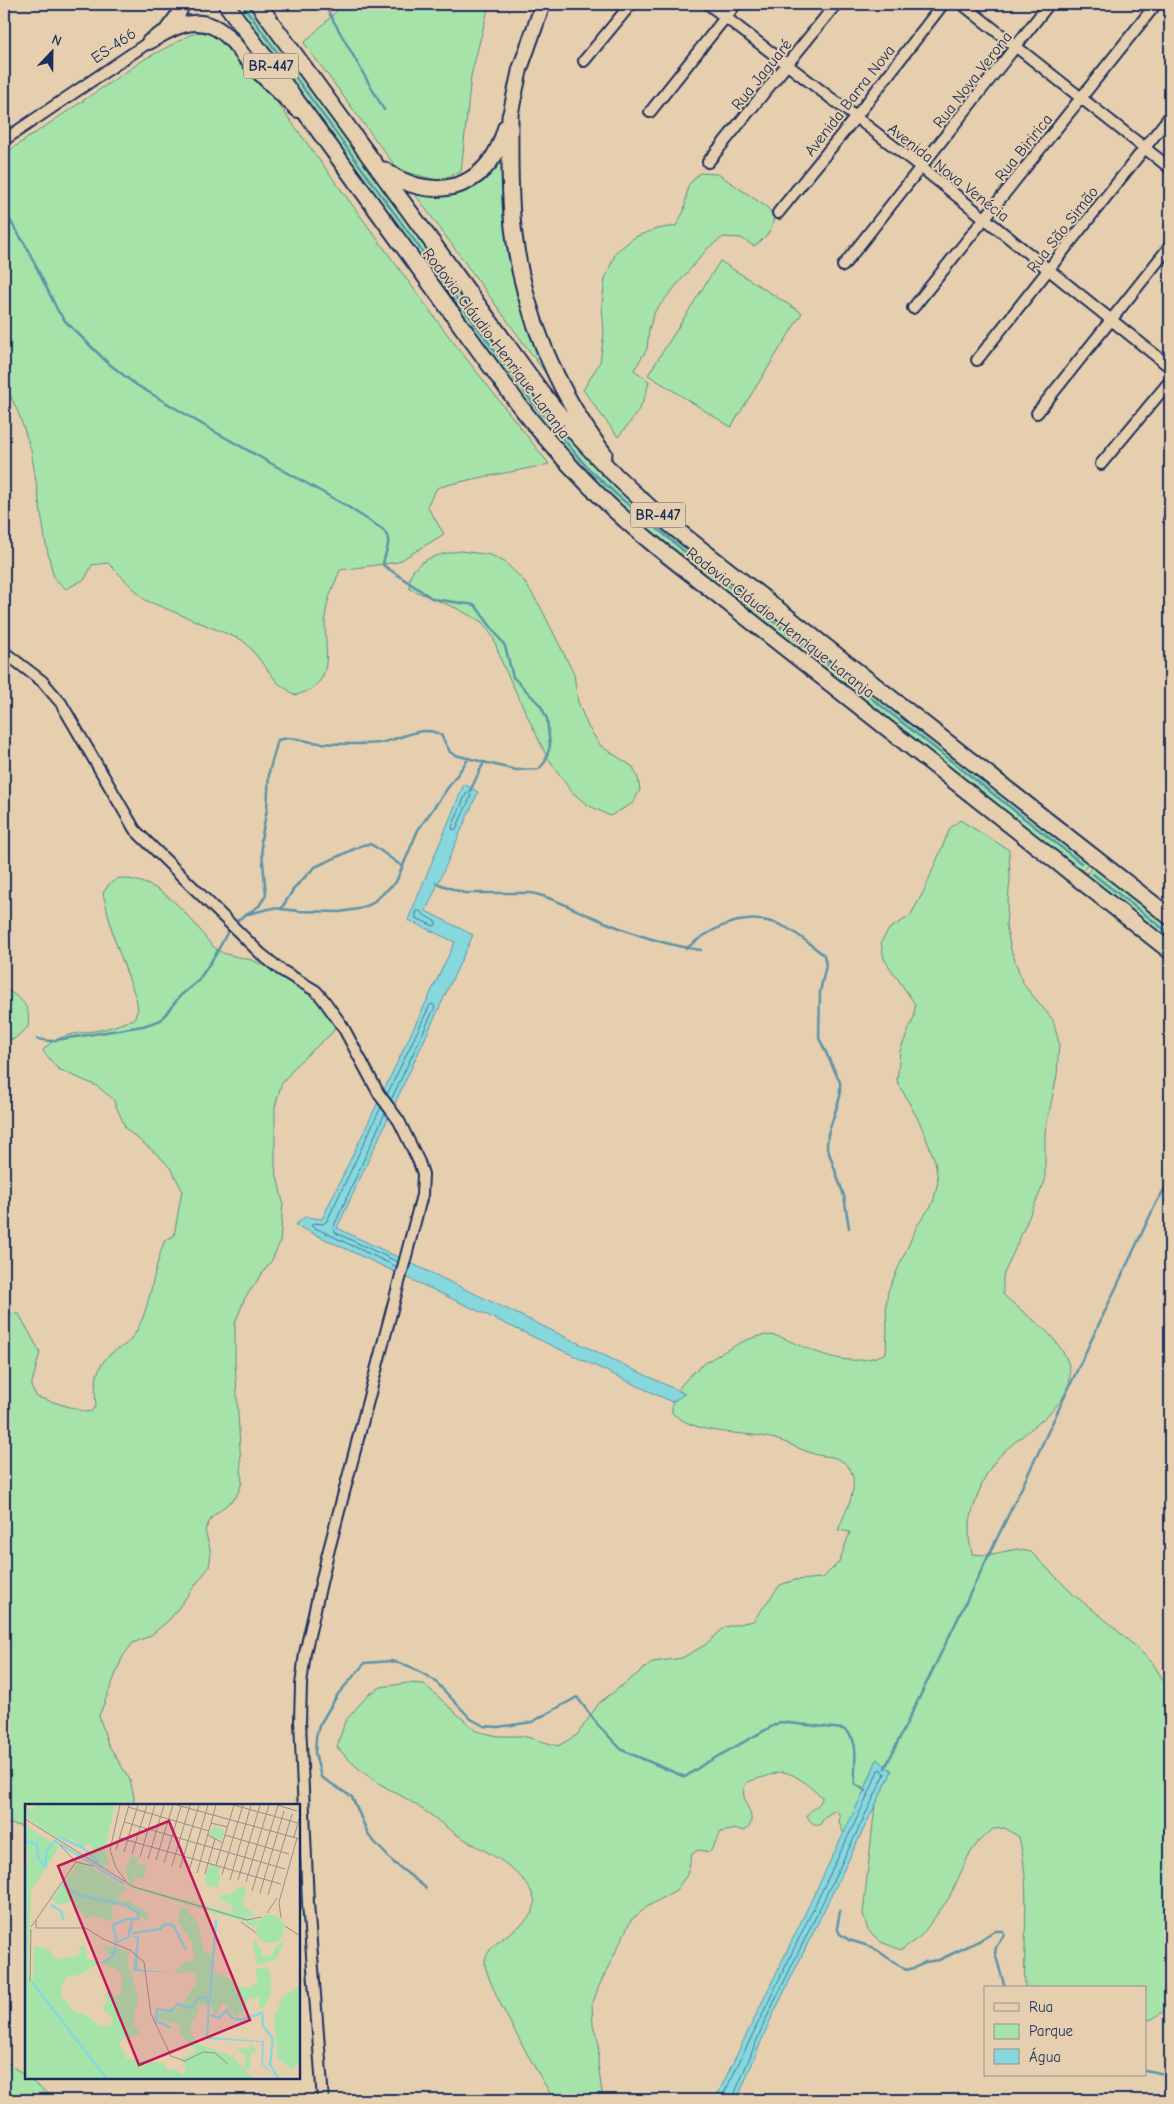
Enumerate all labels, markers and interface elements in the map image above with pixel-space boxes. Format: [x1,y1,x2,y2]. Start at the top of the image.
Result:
street label: ES-466 [88,24,139,67]
north arrow [28,28,78,78]
street label: Rua Nova Verona [930,28,1016,131]
text: N [49,31,64,50]
street label: Rua Jaguaré [728,36,796,114]
street label: Avenida Barra Nova [801,42,899,160]
road number: BR-447 [244,54,298,78]
street label: Rua Biririca [991,111,1056,185]
street label: Avenida Nova Venécia [884,120,1013,226]
street label: Rua São Simão [1023,183,1102,276]
street label: Rodovia Cláudio Henrique Laranja [419,245,574,442]
road number: BR-447 [630,502,686,528]
street label: Rodovia Cláudio Henrique Laranja [683,544,878,702]
inset map [25,1804,300,2079]
legend [984,1986,1146,2076]
text: Rua [1029,1998,1053,2016]
text: Parque [1029,2022,1074,2040]
text: Água [1029,2047,1061,2066]

